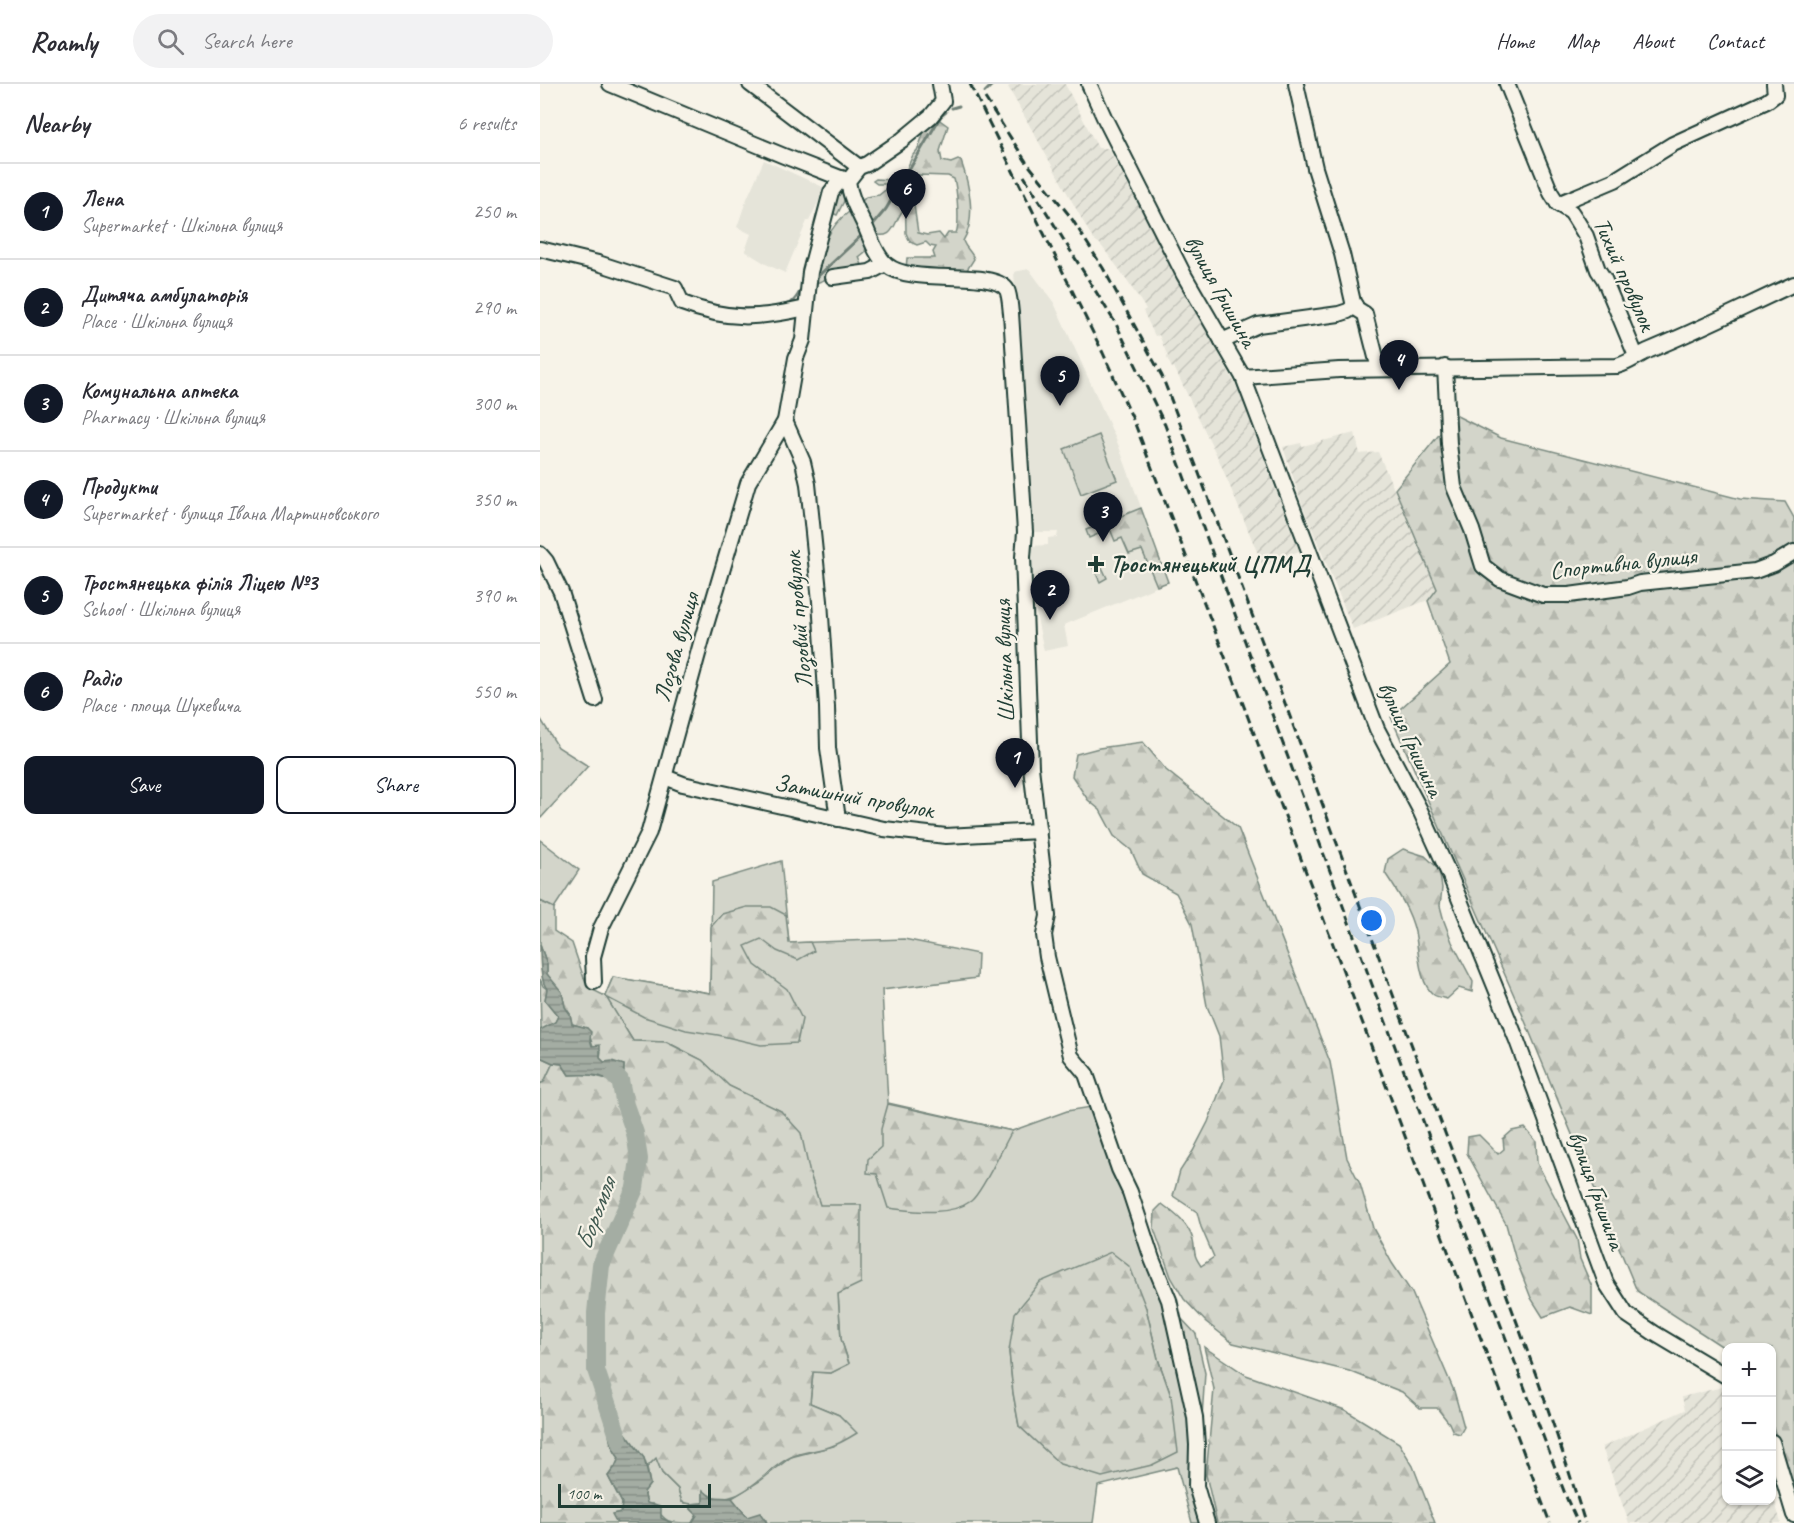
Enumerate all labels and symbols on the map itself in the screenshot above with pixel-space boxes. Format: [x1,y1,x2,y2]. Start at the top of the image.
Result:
pin: 6 [886,170,926,219]
street label: Тихий провулок [1587,213,1664,337]
street label: вулиця Гришина [1178,230,1265,354]
pin: 4 [1380,340,1418,390]
pin: 5 [1040,356,1080,406]
pin: 3 [1084,492,1122,542]
street label: Спортивна вулиця [1548,540,1699,586]
street label: Лозовий провулок [777,548,820,690]
place label: Тростянецький ЦПМД [1110,549,1312,579]
marker: Тростянецький ЦПМД [1087,555,1105,573]
pin: 2 [1030,570,1070,620]
street label: Лозова вулиця [646,587,707,705]
street label: Шкільна вулиця [987,598,1021,723]
street label: вулиця Гришина [1371,677,1452,803]
pin: 1 [996,738,1034,788]
street label: Затишний провулок [772,767,938,825]
your location [1357,906,1386,935]
street label: вулиця Гришина [1562,1127,1633,1255]
water label: Боромля [566,1170,625,1254]
scale bar [558,1481,711,1508]

